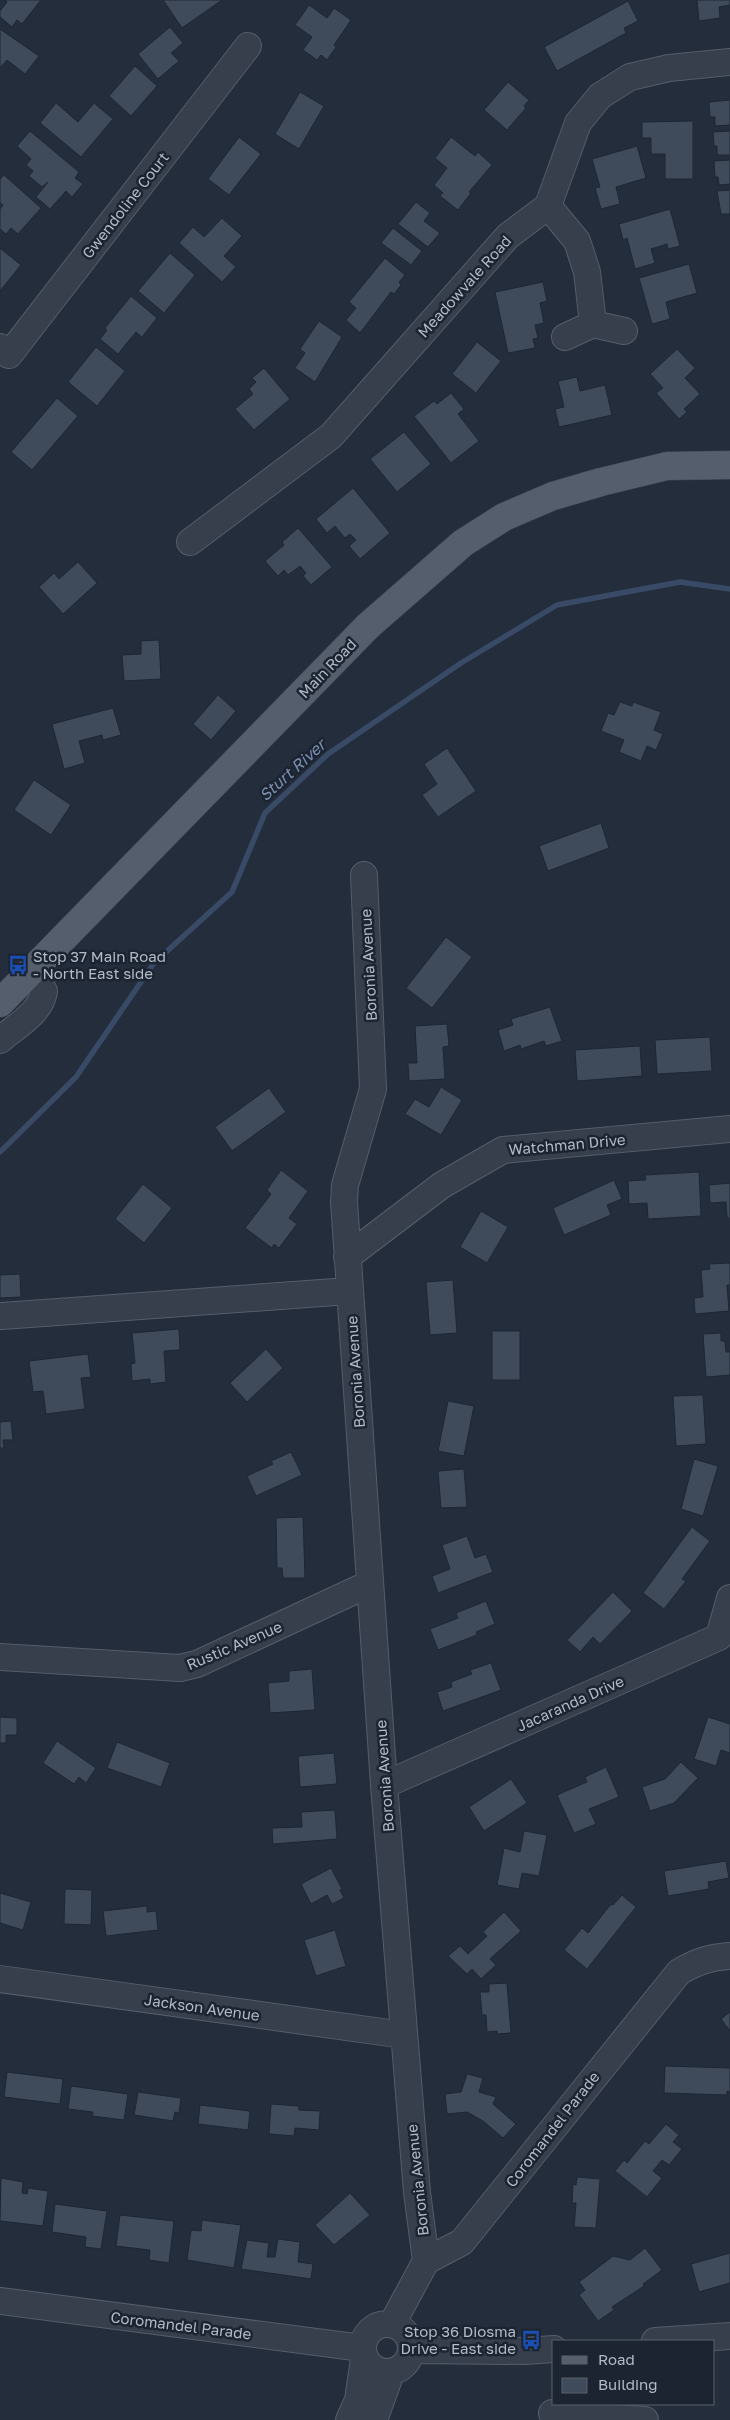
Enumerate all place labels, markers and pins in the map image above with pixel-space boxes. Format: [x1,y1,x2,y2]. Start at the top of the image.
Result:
place label: Stop 37 Main Road - North East side [33,947,166,982]
bus stop icon: Stop 37 Main Road - North East side [7,954,29,976]
place label: Stop 36 Diosma Drive - East side [401,2322,516,2357]
bus stop icon: Stop 36 Diosma Drive - East side [520,2329,542,2351]

